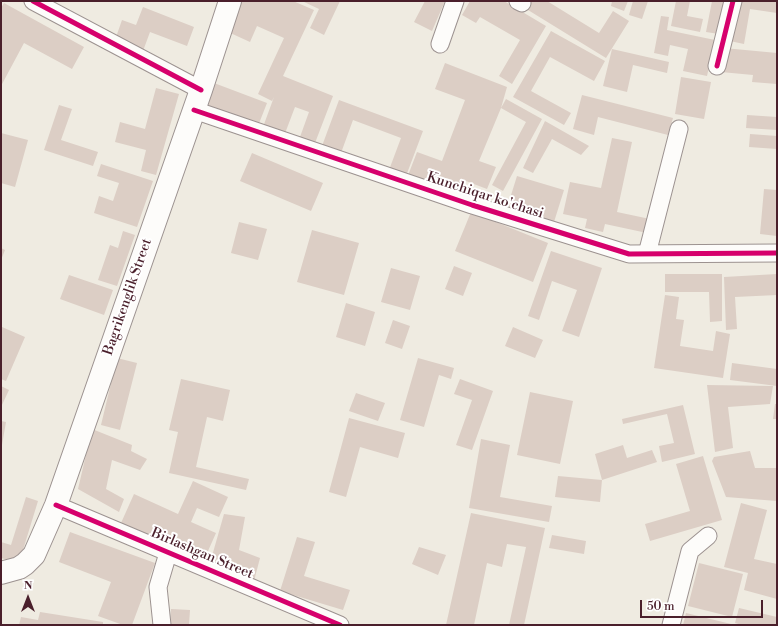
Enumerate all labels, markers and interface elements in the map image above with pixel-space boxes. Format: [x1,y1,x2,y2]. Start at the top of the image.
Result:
street label: Kunchiqar ko'chasi [424,169,546,223]
street label: Bagrikenglik Street [100,236,156,358]
street label: Birlashgan Street [148,525,256,583]
north arrow [8,578,48,618]
text: N [24,579,32,593]
scale bar [642,592,765,618]
text: 50 m [647,599,675,614]

